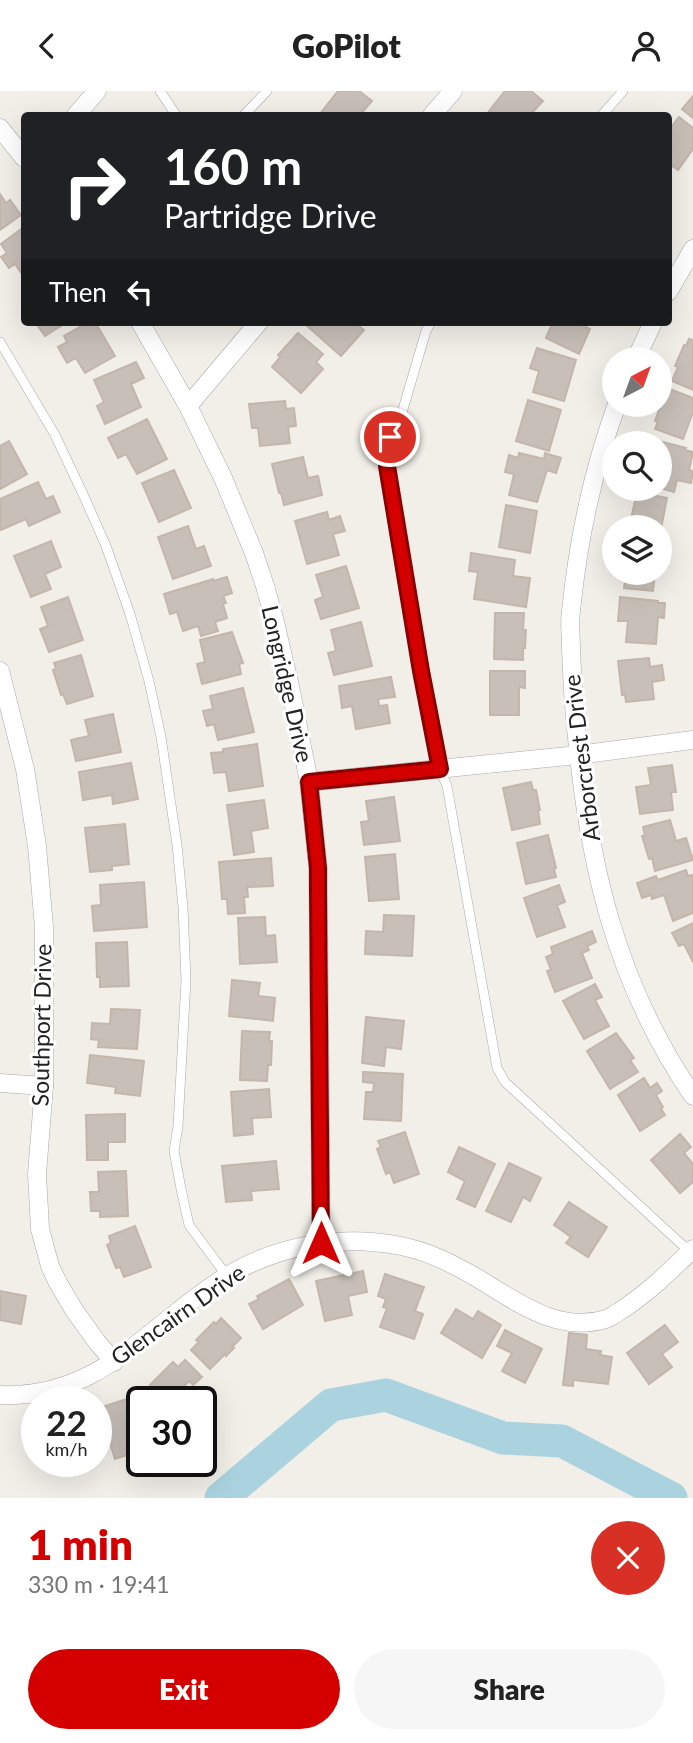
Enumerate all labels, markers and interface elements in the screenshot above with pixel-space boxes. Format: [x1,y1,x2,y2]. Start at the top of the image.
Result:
text: GoPilot [292,26,401,65]
icon: back [28,27,66,65]
icon: person [627,27,665,65]
text: 160 m [164,137,302,195]
icon: right [49,140,140,231]
text: Partridge Drive [164,196,377,235]
icon: left [121,273,159,311]
text: Then [49,276,107,308]
north arrow [602,347,672,417]
map controls [602,347,672,585]
pin [360,407,420,467]
icon: arrive [371,418,409,456]
button: search [602,431,672,501]
button: layers [602,515,672,585]
street label: Longridge Drive [256,603,320,765]
street label: Arborcrest Drive [557,673,605,843]
street label: Southport Drive [26,943,56,1107]
position arrow [284,1206,358,1280]
street label: Glencairn Drive [105,1258,250,1371]
speed limit sign: 30 [126,1386,217,1477]
text: 22 [46,1401,87,1443]
text: km/h [45,1438,88,1460]
text: 1 min [28,1519,133,1569]
button: close [591,1521,665,1595]
text: 330 m · 19:41 [28,1570,170,1598]
button: Exit [28,1649,340,1729]
button: Share [354,1649,665,1729]

